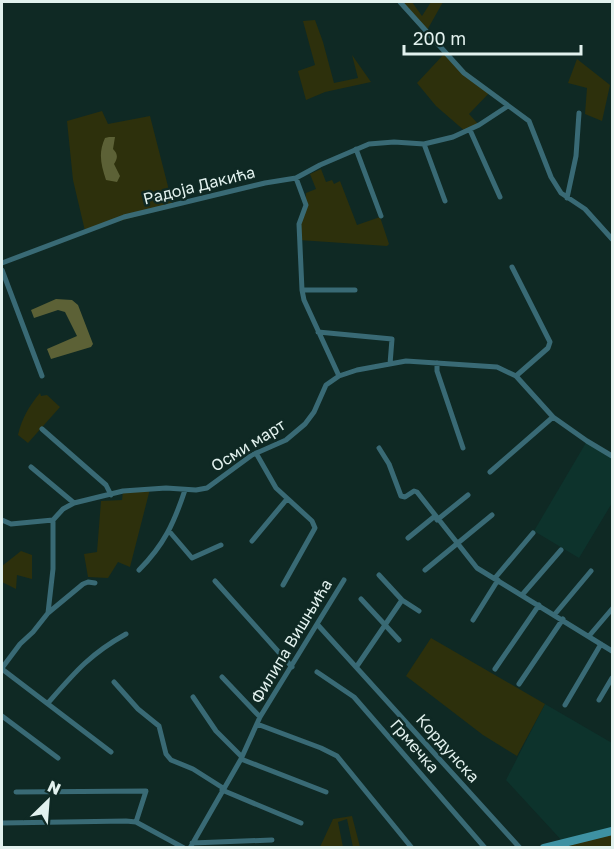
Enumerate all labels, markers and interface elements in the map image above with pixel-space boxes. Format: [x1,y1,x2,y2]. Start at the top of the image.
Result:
scale bar [404,18,581,56]
text: 200 m [413,27,466,49]
street label: Радоја Дакића [141,161,257,209]
street label: Осми март [207,414,289,476]
street label: Филипа Вишњића [246,575,336,707]
street label: Кордунска [412,710,484,786]
street label: Грмечка [386,715,444,777]
north arrow [18,771,78,831]
text: N [45,776,64,799]

